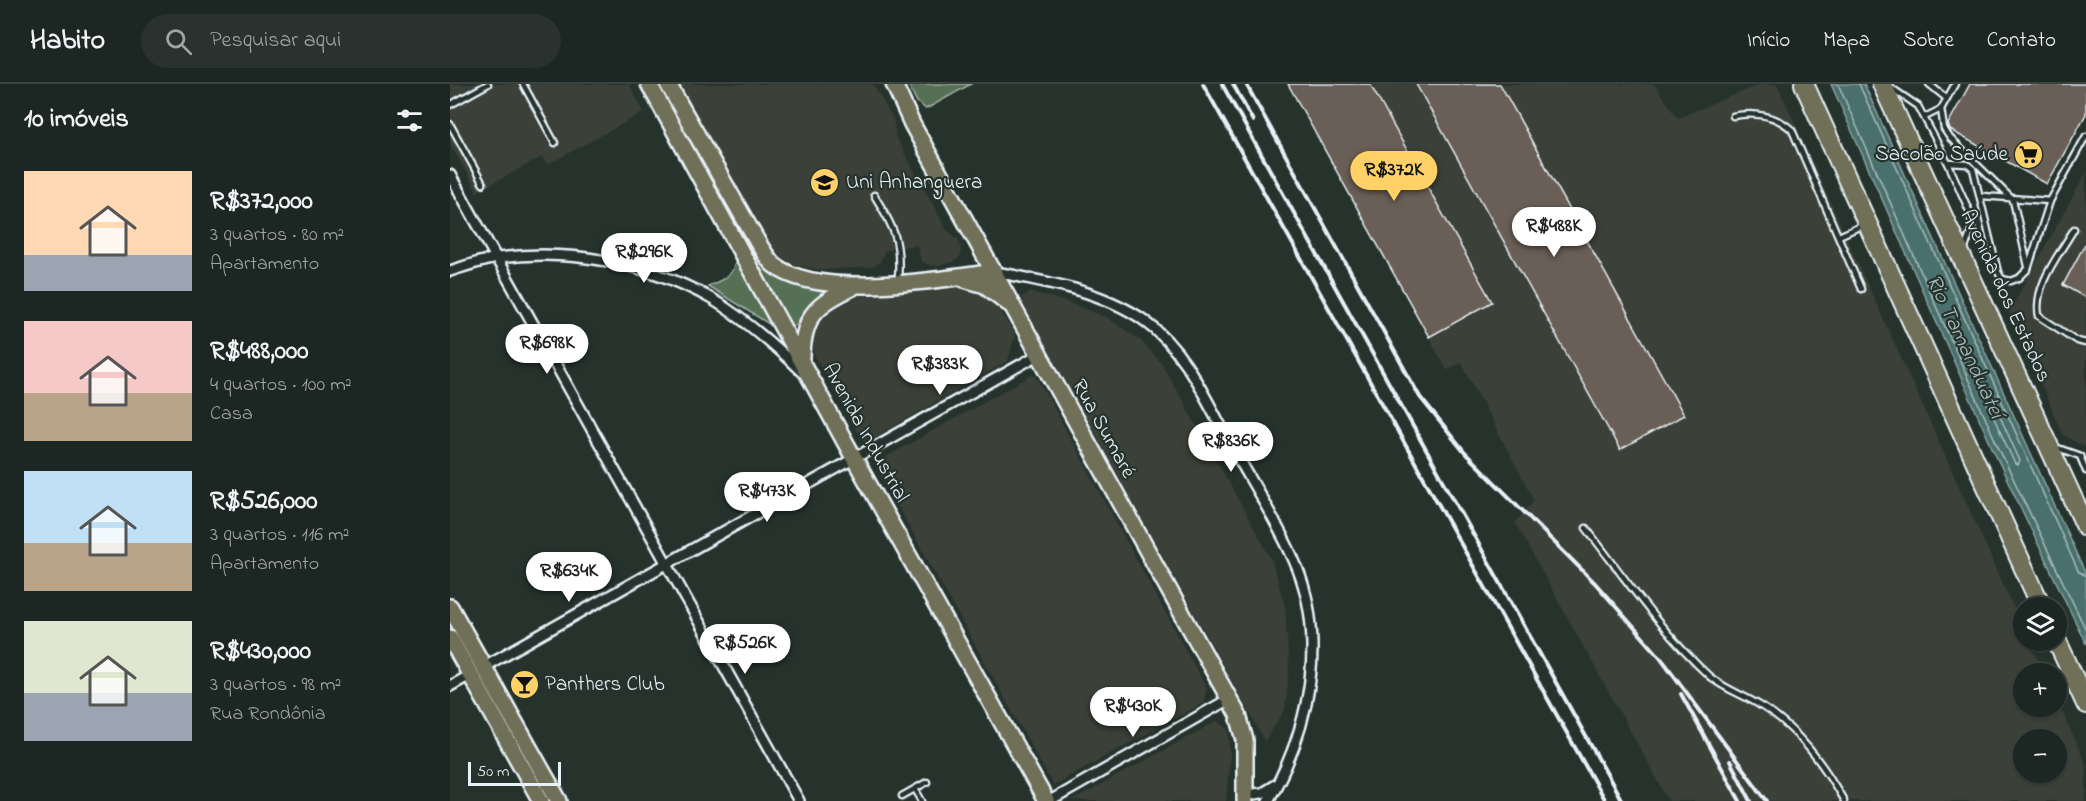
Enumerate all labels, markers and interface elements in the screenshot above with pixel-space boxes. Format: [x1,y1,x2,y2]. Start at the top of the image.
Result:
search box [141,14,561,68]
text: Habito [30,21,105,62]
icon: search [162,25,195,58]
text: Pesquisar aqui [210,25,341,57]
text: Início [1747,26,1790,56]
text: Mapa [1823,26,1870,56]
text: Sobre [1903,26,1954,56]
text: Contato [1987,26,2056,56]
text: 10 imóveis [24,101,129,139]
icon: filters [393,104,426,137]
supermarket icon: Sacolão Saúde [2013,139,2045,171]
place label: Sacolão Saúde [1875,140,2009,170]
pin: R$372K [1345,151,1443,202]
text: R$372K [1364,156,1424,185]
school or university icon: Uni Anhanguera [809,167,841,199]
place label: Uni Anhanguera [846,168,982,200]
text: R$372,000 [210,183,313,221]
icon: home [72,195,144,267]
street label: Avenida dos Estados [1952,205,2058,387]
pin: R$488K [1505,207,1603,258]
text: R$488K [1526,212,1582,241]
text: 3 quartos · 80 m² [210,221,344,250]
pin: R$296K [595,233,693,284]
text: R$296K [615,238,673,267]
text: Apartamento [210,250,319,279]
water label: Rio Tamanduateí [1917,270,2013,427]
pin: R$698K [498,324,596,375]
text: R$698K [519,329,575,358]
text: R$488,000 [210,333,309,371]
icon: home [72,345,144,417]
pin: R$383K [891,345,989,396]
text: R$383K [912,350,968,379]
street label: Avenida Industrial [814,358,916,508]
text: 4 quartos · 100 m² [210,371,352,400]
street label: Rua Sumaré [1063,374,1143,485]
text: Casa [210,400,253,429]
pin: R$836K [1182,422,1280,473]
text: R$836K [1202,427,1260,456]
pin: R$473K [718,472,816,523]
text: R$473K [738,477,796,506]
text: R$526,000 [210,483,318,521]
icon: home [72,495,144,567]
text: 3 quartos · 116 m² [210,521,350,550]
text: Apartamento [210,550,319,579]
pin: R$634K [520,552,618,603]
text: R$634K [540,557,598,586]
map controls [2013,597,2067,783]
button: layers [2013,597,2067,651]
pin: R$526K [696,624,794,675]
text: R$526K [713,629,777,658]
text: R$430,000 [210,633,311,671]
icon: home [72,645,144,717]
button: + [2013,663,2067,717]
bar icon: Panthers Club [508,669,540,701]
place label: Panthers Club [545,670,665,700]
text: 3 quartos · 98 m² [210,671,342,700]
pin: R$430K [1084,687,1182,738]
text: R$430K [1104,692,1162,721]
text: Rua Rondônia [210,700,325,729]
button: − [2013,729,2067,783]
scale bar [468,759,561,786]
text: 50 m [477,760,509,784]

